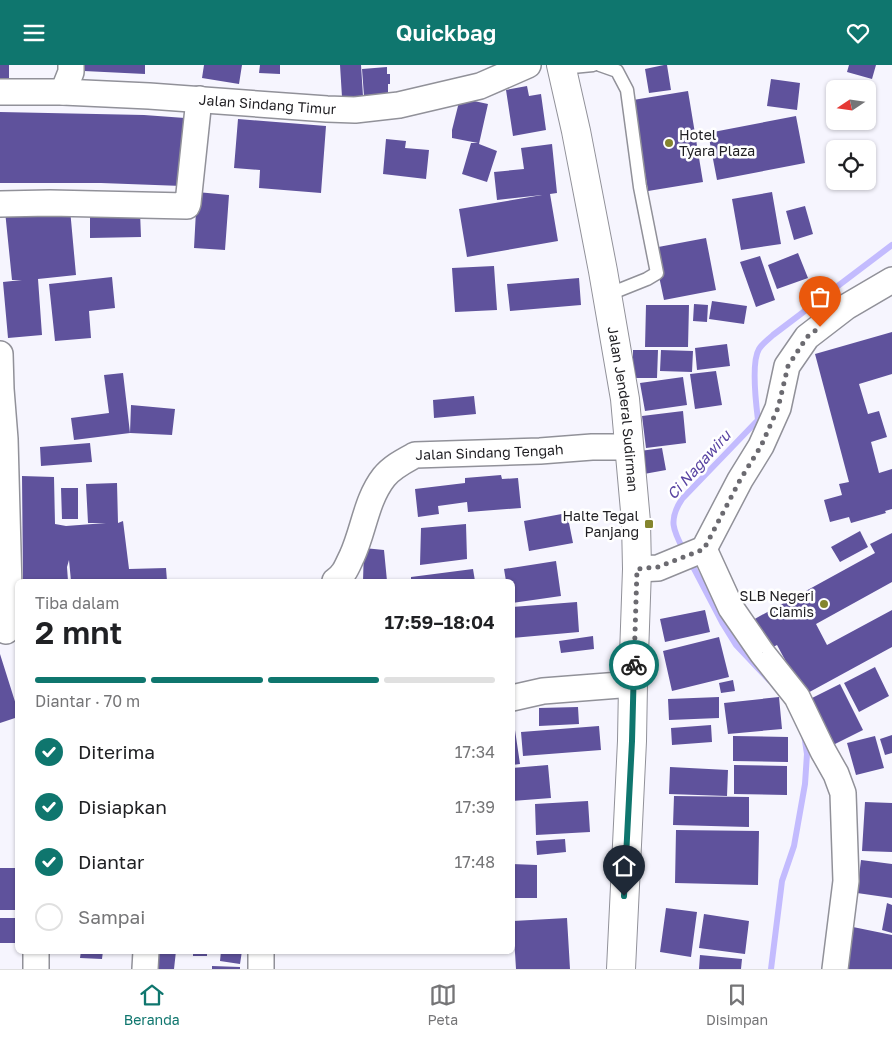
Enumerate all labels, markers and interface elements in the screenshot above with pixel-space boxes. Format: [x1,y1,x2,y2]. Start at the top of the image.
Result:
icon: menu [20,19,48,47]
text: Quickbag [396,19,496,46]
icon: heart [844,19,872,47]
north arrow [826,80,876,130]
map controls [826,80,876,190]
street label: Jalan Sindang Timur [198,91,337,117]
place label: Hotel Tyara Plaza [679,126,755,159]
marker: Hotel Tyara Plaza [663,137,675,149]
button: locate [826,140,876,190]
pin [799,276,841,327]
icon: bag [806,283,834,311]
street label: Jalan Jenderal Sudirman [605,325,642,493]
water label: Ci Nagawiru [663,425,735,503]
street label: Jalan Sindang Tengah [415,440,564,463]
place label: Halte Tegal Panjang [562,507,639,540]
marker: Halte Tegal Panjang [643,518,655,530]
place label: SLB Negeri Ciamis [739,587,814,620]
text: Tiba dalam [35,593,119,613]
marker: SLB Negeri Ciamis [818,598,830,610]
text: 17:59–18:04 [384,610,495,633]
text: 2 mnt [35,613,122,651]
courier [609,640,659,690]
icon: bike [620,651,648,679]
text: Diantar · 70 m [35,691,140,711]
icon: check [35,738,63,766]
text: Diterima [78,740,155,763]
text: 17:34 [455,742,495,762]
icon: check [35,793,63,821]
text: Disiapkan [78,795,167,818]
text: 17:39 [455,797,495,817]
pin [603,845,645,896]
icon: check [35,848,63,876]
text: Diantar [78,850,144,873]
text: 17:48 [454,852,495,872]
icon: home [610,852,638,880]
text: Sampai [78,905,145,928]
tab: Beranda [124,981,180,1028]
tab: Peta [427,981,458,1028]
tab: Disimpan [706,981,768,1028]

